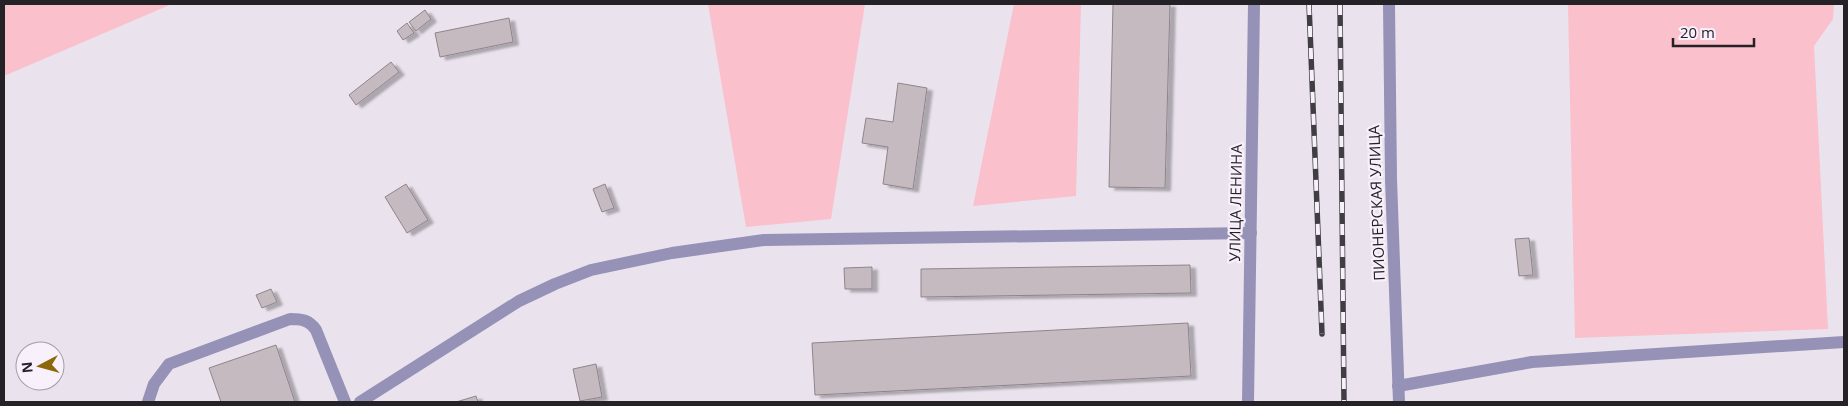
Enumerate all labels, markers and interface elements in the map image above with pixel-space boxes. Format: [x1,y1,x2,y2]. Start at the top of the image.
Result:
scale bar [1673,15,1754,47]
text: 20 m [1680,22,1715,42]
street label: ПИОНЕРСКАЯ УЛИЦА [1363,124,1389,281]
street label: УЛИЦА ЛЕНИНА [1224,144,1246,262]
north arrow [15,341,65,391]
text: N [17,361,37,374]

